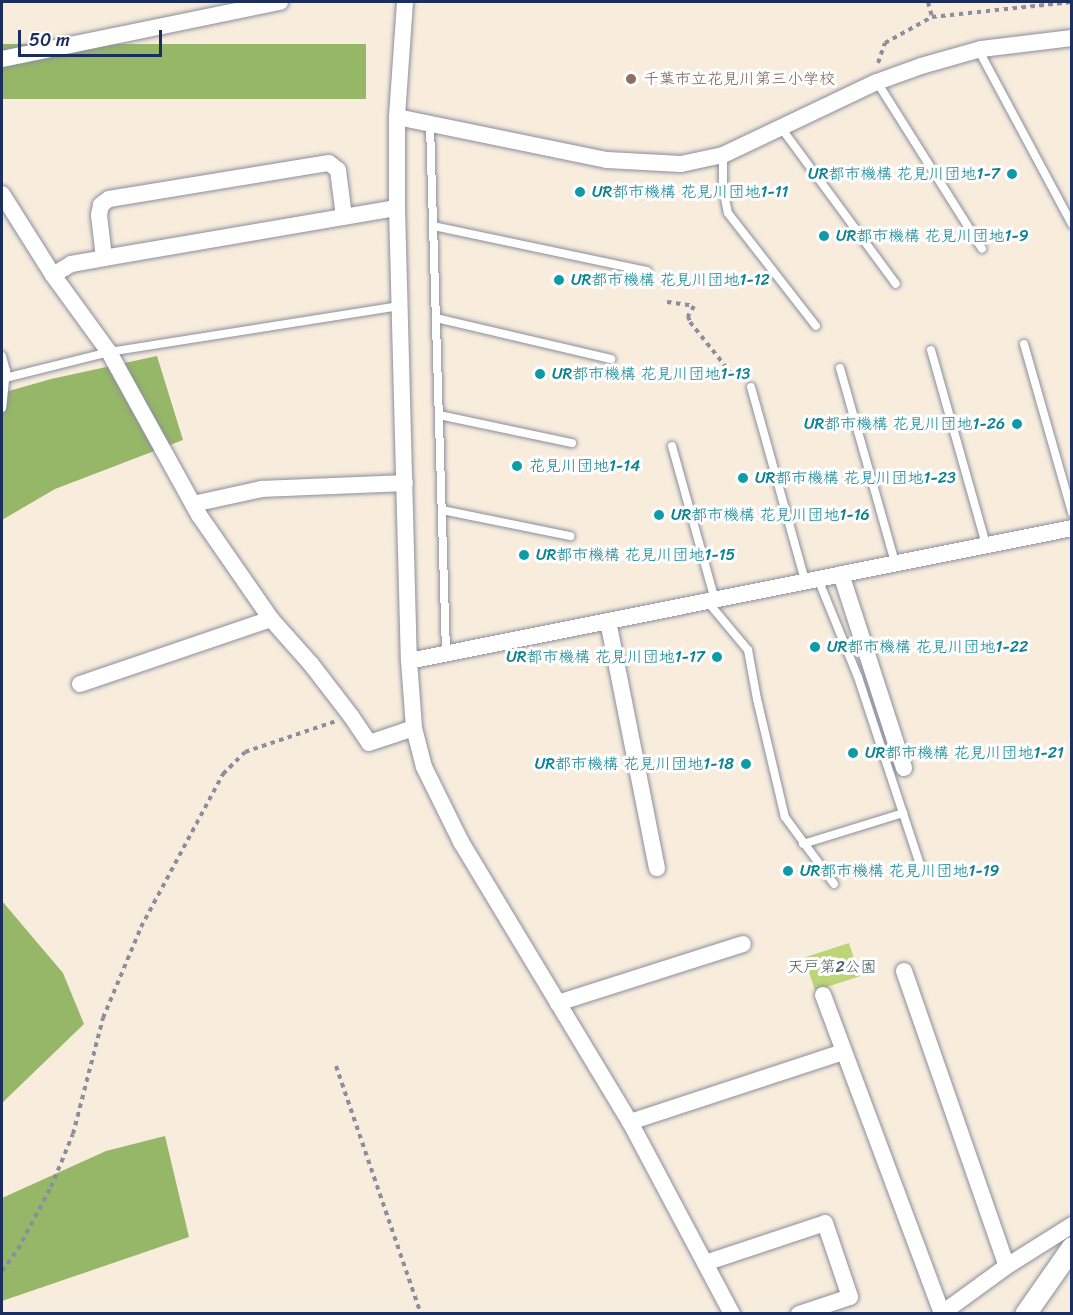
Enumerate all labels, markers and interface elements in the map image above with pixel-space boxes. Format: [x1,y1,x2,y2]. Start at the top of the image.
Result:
scale bar [21,18,165,56]
text: 50 m [29,24,70,56]
place label: 千葉市立花見川第三小学校 [643,69,835,89]
marker: 千葉市立花見川第三小学校 [624,72,638,86]
place label: UR都市機構 花見川団地1-7 [808,164,1000,184]
marker: UR都市機構 花見川団地1-7 [1005,167,1019,181]
place label: UR都市機構 花見川団地1-11 [592,182,788,202]
marker: UR都市機構 花見川団地1-11 [573,185,587,199]
place label: UR都市機構 花見川団地1-9 [836,226,1029,246]
marker: UR都市機構 花見川団地1-9 [817,229,831,243]
place label: UR都市機構 花見川団地1-12 [571,270,770,290]
marker: UR都市機構 花見川団地1-12 [552,273,566,287]
place label: UR都市機構 花見川団地1-13 [552,364,750,384]
marker: UR都市機構 花見川団地1-13 [533,367,547,381]
place label: UR都市機構 花見川団地1-26 [804,414,1005,434]
marker: UR都市機構 花見川団地1-26 [1010,417,1024,431]
place label: 花見川団地1-14 [529,456,640,476]
marker: 花見川団地1-14 [510,459,524,473]
place label: UR都市機構 花見川団地1-23 [755,468,956,488]
marker: UR都市機構 花見川団地1-23 [736,471,750,485]
place label: UR都市機構 花見川団地1-16 [671,505,870,525]
marker: UR都市機構 花見川団地1-16 [652,508,666,522]
place label: UR都市機構 花見川団地1-15 [536,545,735,565]
marker: UR都市機構 花見川団地1-15 [517,548,531,562]
place label: UR都市機構 花見川団地1-22 [827,637,1028,657]
marker: UR都市機構 花見川団地1-22 [808,640,822,654]
place label: UR都市機構 花見川団地1-17 [506,647,705,667]
marker: UR都市機構 花見川団地1-17 [710,650,724,664]
place label: UR都市機構 花見川団地1-21 [865,743,1064,763]
marker: UR都市機構 花見川団地1-21 [846,746,860,760]
place label: UR都市機構 花見川団地1-18 [535,754,734,774]
marker: UR都市機構 花見川団地1-18 [739,757,753,771]
place label: UR都市機構 花見川団地1-19 [800,861,999,881]
marker: UR都市機構 花見川団地1-19 [781,864,795,878]
park label: 天戸第2公園 [787,957,877,977]

